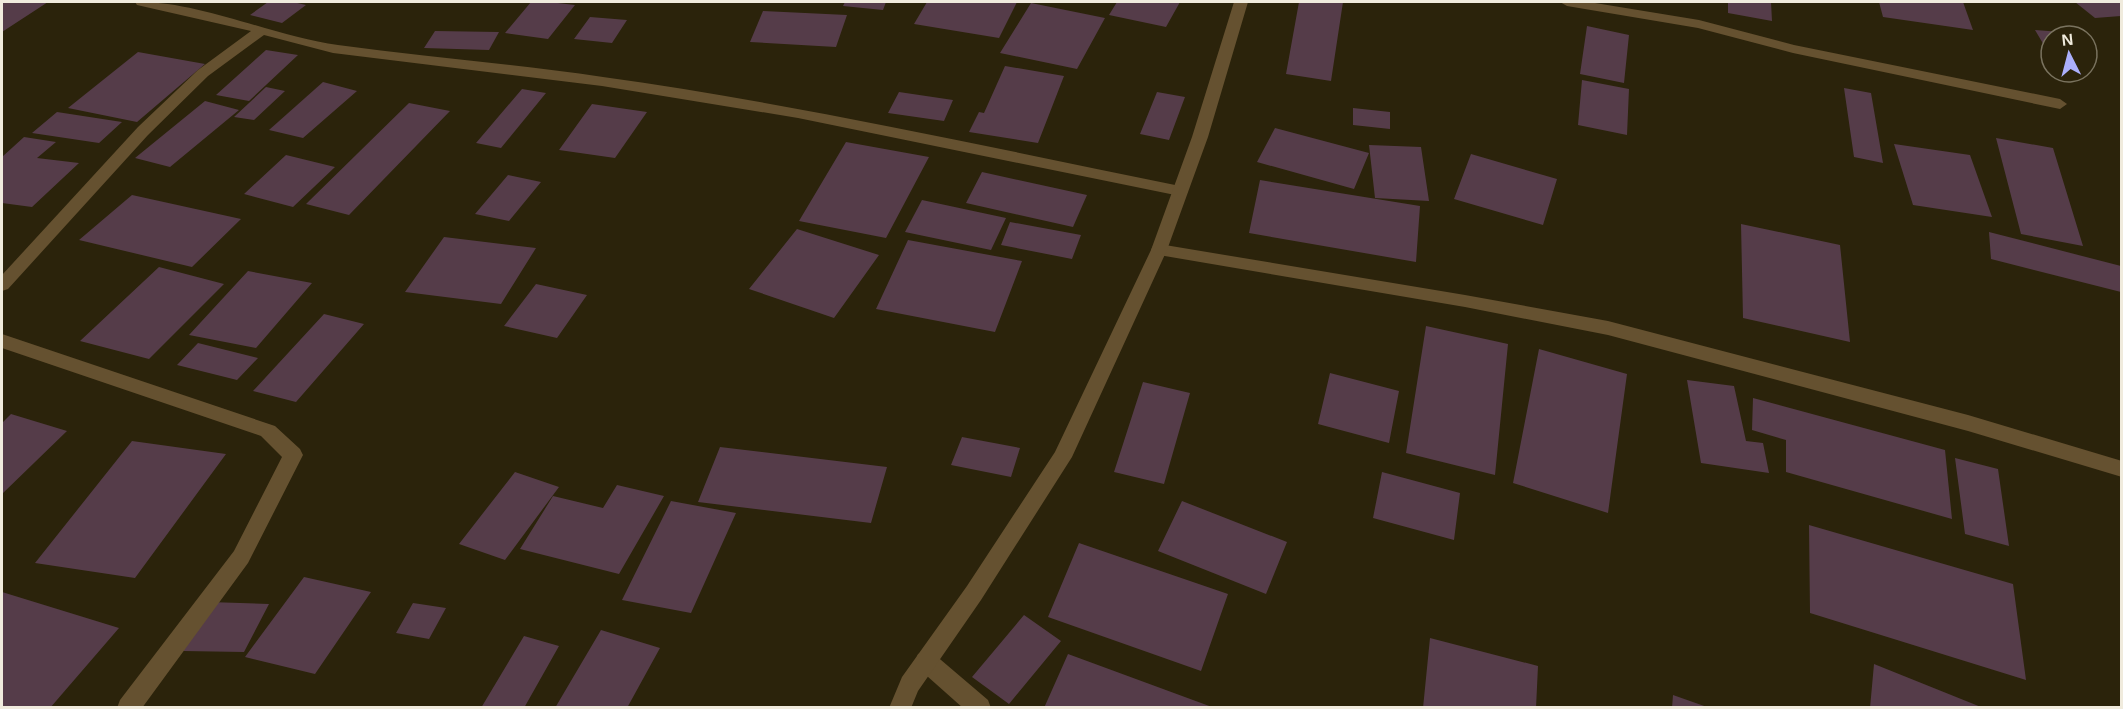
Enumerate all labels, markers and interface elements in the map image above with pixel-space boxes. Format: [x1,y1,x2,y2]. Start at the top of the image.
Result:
north arrow [2039,24,2099,84]
text: N [2061,31,2074,49]

